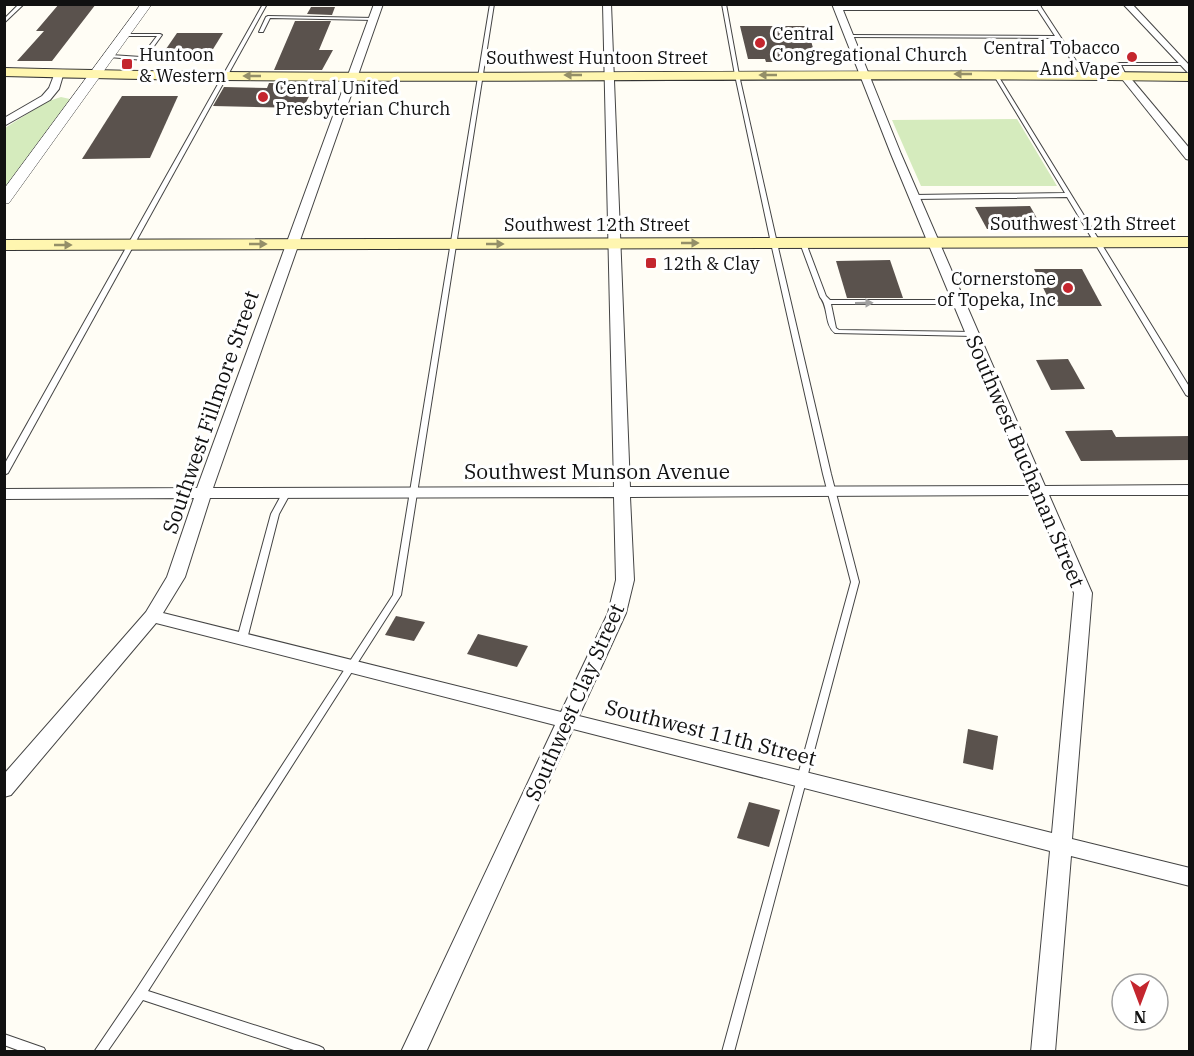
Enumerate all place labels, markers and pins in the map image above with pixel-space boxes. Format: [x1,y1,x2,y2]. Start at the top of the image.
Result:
place label: Central Congregational Church [772,22,968,66]
marker: Central Congregational Church [753,36,767,50]
place label: Central Tobacco And Vape [983,36,1120,80]
place label: Huntoon & Western [139,43,226,87]
marker: Central Tobacco And Vape [1125,50,1139,64]
marker: Huntoon & Western [120,57,134,71]
place label: Central United Presbyterian Church [275,76,451,120]
marker: Central United Presbyterian Church [256,90,270,104]
place label: 12th & Clay [663,252,760,275]
marker: 12th & Clay [644,256,658,270]
place label: Cornerstone of Topeka, Inc [937,267,1056,311]
marker: Cornerstone of Topeka, Inc [1061,281,1075,295]

